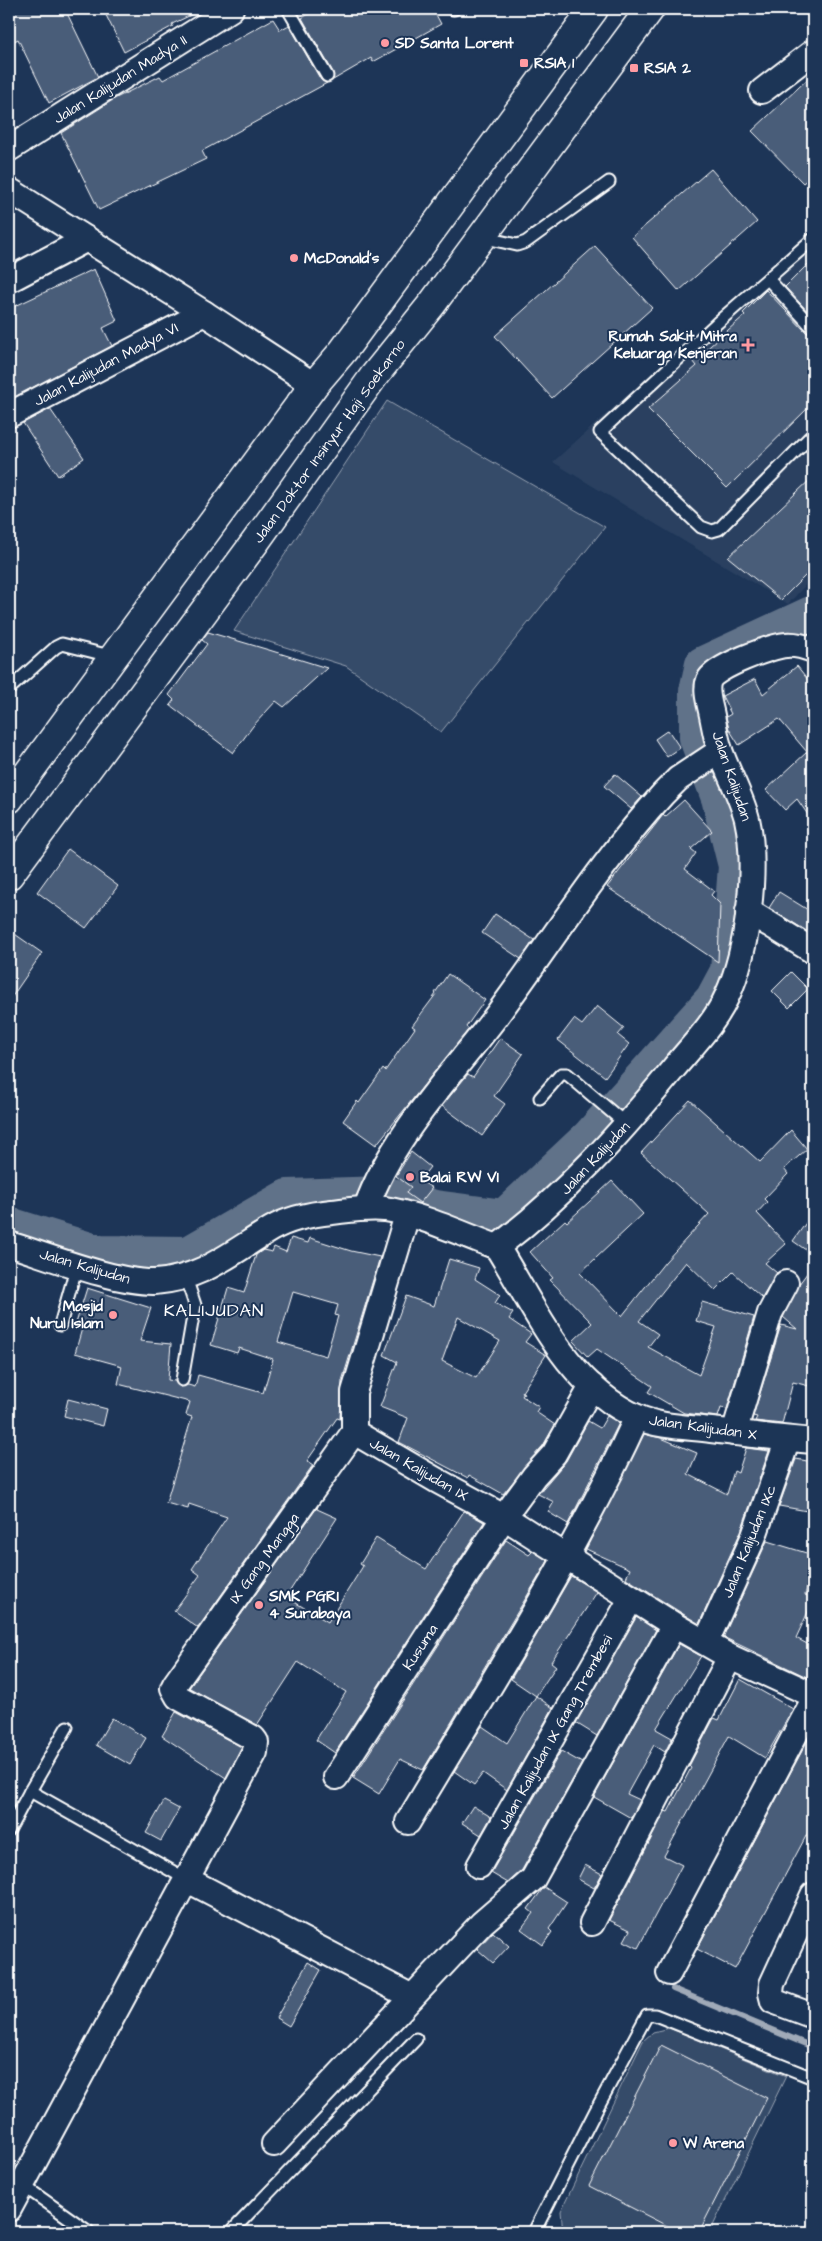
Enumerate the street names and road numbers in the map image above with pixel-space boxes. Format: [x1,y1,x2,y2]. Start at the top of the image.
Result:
street label: Jalan Kalijudan Madya II [50,30,192,130]
street label: Jalan Kalijudan Madya VI [30,317,183,412]
street label: Jalan Doktor Insinyur Haji Soekarno [248,335,412,548]
street label: Jalan Kalijudan [706,729,757,824]
street label: Jalan Kalijudan [556,1117,635,1200]
street label: Jalan Kalijudan [37,1243,133,1290]
street label: Jalan Kalijudan X [648,1410,758,1445]
street label: Jalan Kalijudan IX [366,1433,472,1506]
street label: Jalan Kalijudan IXc [717,1481,782,1601]
street label: IX Gang Mangga [224,1508,305,1608]
street label: Kusuma [398,1620,443,1674]
street label: Jalan Kalijudan IX Gang Trembesi [493,1630,619,1834]

